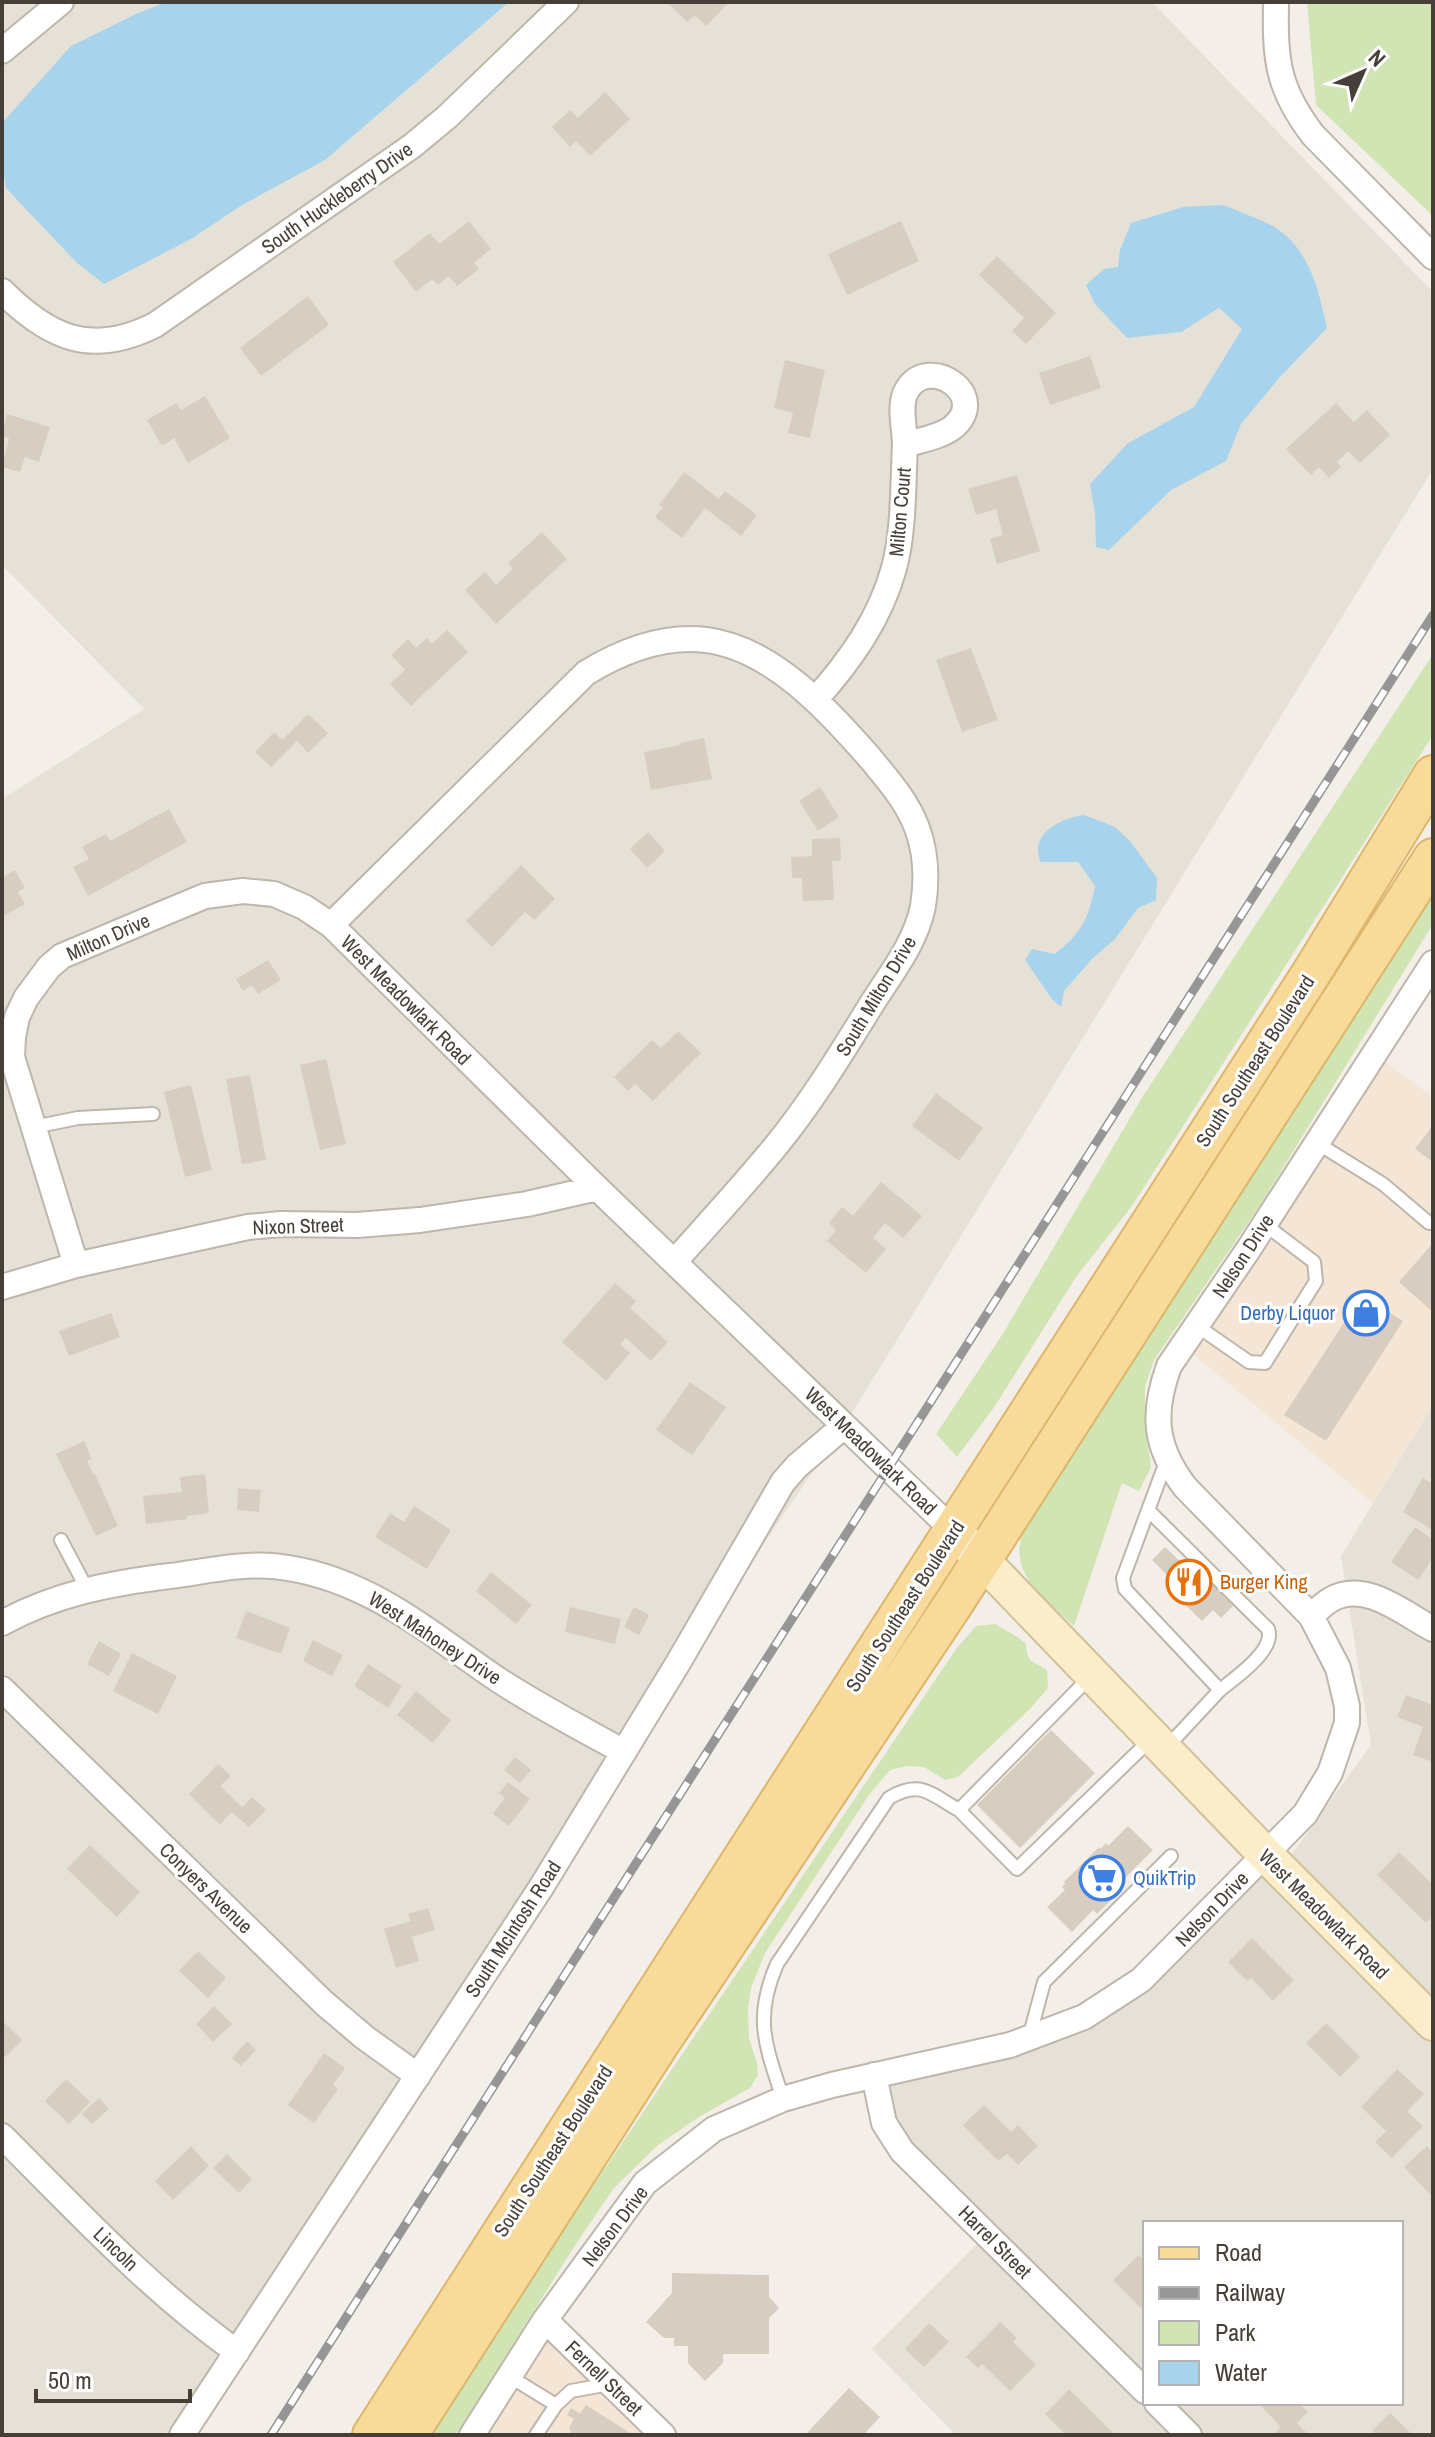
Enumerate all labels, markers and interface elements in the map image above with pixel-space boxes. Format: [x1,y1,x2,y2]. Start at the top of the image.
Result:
north arrow [1323,32,1403,112]
text: N [1362,43,1392,73]
street label: South Huckleberry Drive [256,135,418,260]
street label: Milton Court [882,466,917,558]
street label: Milton Drive [62,906,154,967]
street label: West Meadowlark Road [335,929,477,1071]
street label: South Milton Drive [829,931,922,1061]
street label: South Southeast Boulevard [1189,970,1320,1152]
street label: Nelson Drive [1205,1209,1280,1303]
street label: Nixon Street [252,1210,344,1241]
shop icon: Derby Liquor [1342,1289,1390,1337]
place label: Derby Liquor [1240,1299,1336,1326]
street label: West Meadowlark Road [799,1381,943,1521]
street label: South Southeast Boulevard [839,1515,970,1697]
restaurant icon: Burger King [1165,1558,1213,1606]
place label: Burger King [1220,1568,1308,1595]
street label: West Mahoney Drive [364,1585,507,1691]
street label: Conyers Avenue [154,1836,259,1939]
street label: West Meadowlark Road [1253,1843,1395,1985]
supermarket icon: QuikTrip [1078,1854,1126,1902]
street label: South McIntosh Road [458,1855,567,2002]
place label: QuikTrip [1133,1864,1196,1891]
street label: Nelson Drive [1169,1865,1254,1952]
street label: South Southeast Boulevard [487,2060,618,2242]
street label: Nelson Drive [575,2180,654,2272]
street label: Harrel Street [953,2199,1038,2284]
street label: Lincoln [88,2221,145,2277]
legend [1143,2221,1403,2405]
text: Road [1215,2236,1262,2268]
text: Railway [1215,2276,1285,2308]
text: Park [1215,2316,1256,2348]
street label: Fernell Street [560,2334,649,2422]
scale bar [36,2353,190,2403]
text: Water [1215,2356,1267,2388]
text: 50 m [48,2364,92,2396]

